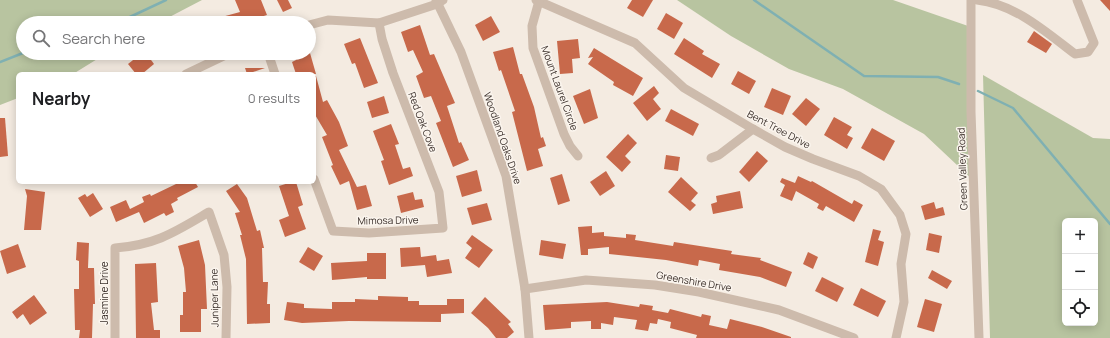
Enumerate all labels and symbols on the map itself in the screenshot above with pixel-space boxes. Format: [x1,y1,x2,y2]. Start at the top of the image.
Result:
street label: Mount Laurel Circle [538,44,582,132]
street label: Red Oak Cove [405,90,441,154]
street label: Woodland Oaks Drive [481,90,525,186]
street label: Bent Tree Drive [745,106,813,152]
street label: Green Valley Road [954,127,970,211]
street label: Mimosa Drive [357,212,419,228]
street label: Jasmine Drive [97,261,111,325]
street label: Greenshire Drive [655,267,733,295]
street label: Juniper Lane [206,268,222,327]

